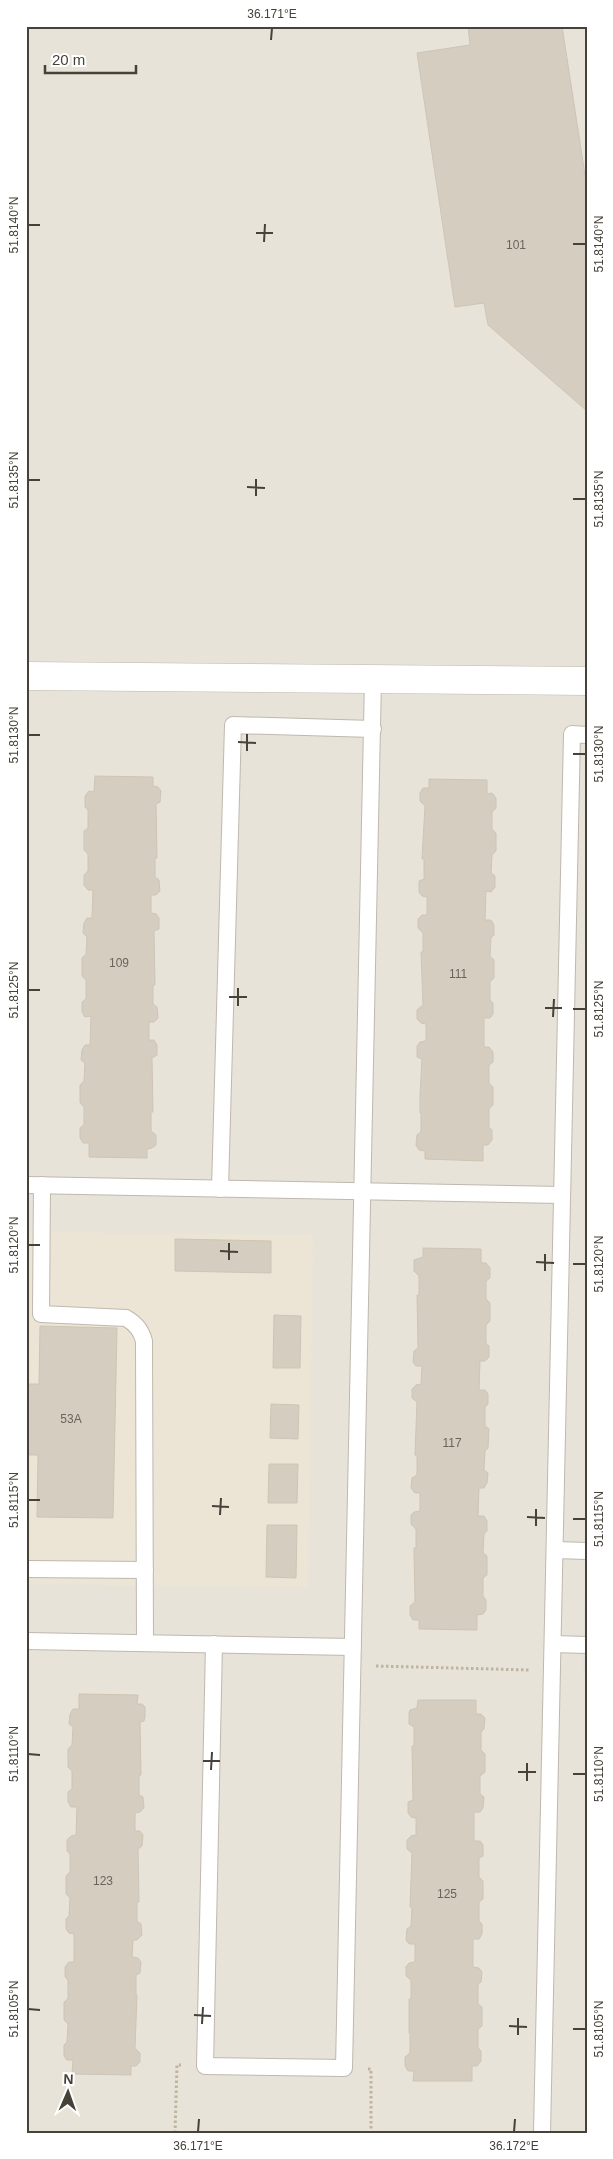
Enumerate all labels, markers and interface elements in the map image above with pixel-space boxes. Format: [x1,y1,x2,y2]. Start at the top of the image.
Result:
text: 36.171°E [247,7,297,21]
scale bar [45,42,136,74]
text: 20 m [52,51,85,68]
text: 51.8140°N [7,197,21,253]
text: 51.8140°N [592,216,606,272]
house number: 101 [506,238,526,252]
text: 51.8135°N [7,452,21,508]
text: 51.8135°N [592,471,606,527]
text: 51.8130°N [7,707,21,763]
text: 51.8130°N [592,726,606,782]
house number: 109 [109,956,129,970]
text: 51.8125°N [7,962,21,1018]
house number: 111 [449,967,467,981]
text: 51.8125°N [592,981,606,1037]
text: 51.8120°N [7,1217,21,1273]
text: 51.8120°N [592,1236,606,1292]
house number: 53А [60,1412,82,1426]
house number: 117 [442,1436,462,1450]
text: 51.8115°N [7,1472,21,1528]
text: 51.8115°N [592,1491,606,1547]
text: 51.8110°N [7,1726,21,1782]
text: 51.8110°N [592,1746,606,1802]
house number: 123 [93,1874,113,1888]
house number: 125 [437,1887,457,1901]
text: 51.8105°N [7,1981,21,2037]
text: 51.8105°N [592,2001,606,2057]
north arrow [42,2066,92,2116]
text: N [63,2071,74,2087]
text: 36.171°E [173,2139,223,2153]
text: 36.172°E [489,2139,539,2153]

